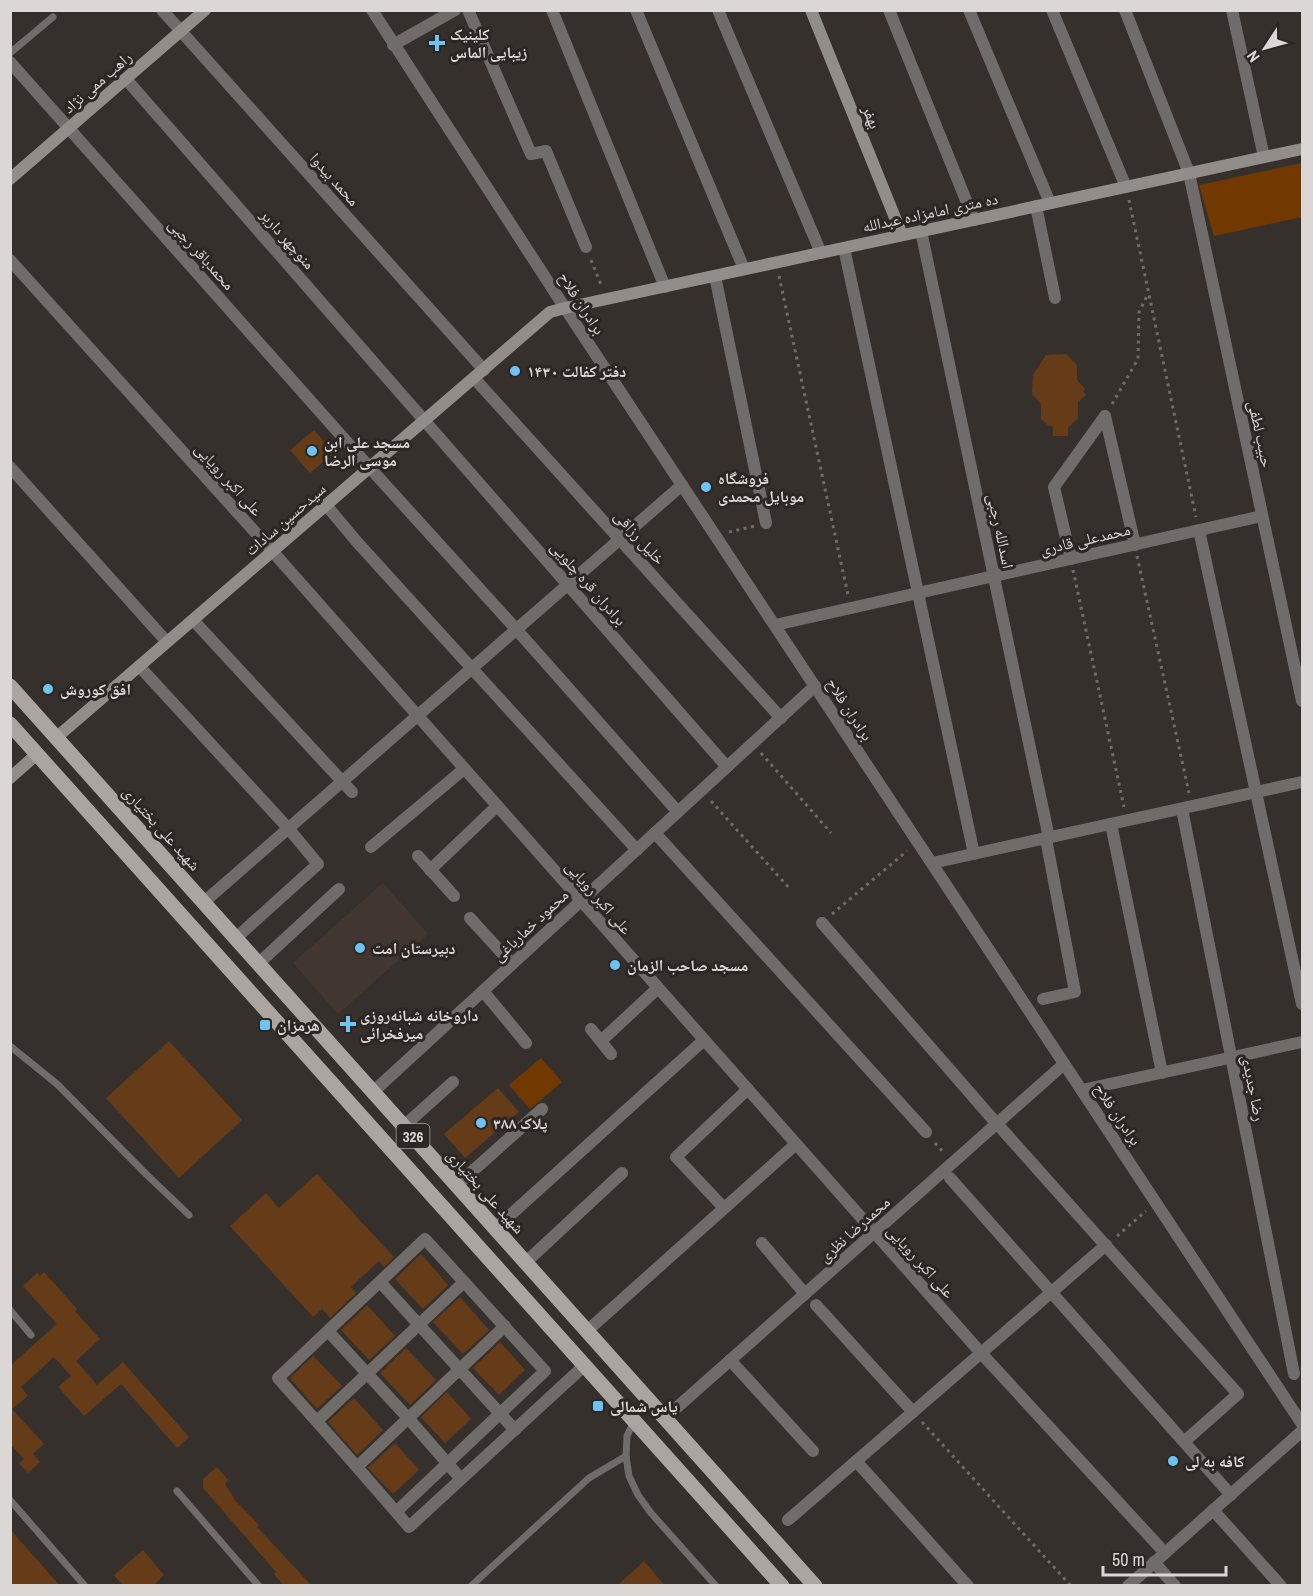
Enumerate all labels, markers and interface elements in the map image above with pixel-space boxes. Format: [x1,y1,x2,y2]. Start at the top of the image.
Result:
north arrow [1235,18,1295,78]
place label: کلینیک زیبایی الماس [450,23,527,63]
marker: کلینیک زیبایی الماس [428,34,446,52]
street label: راهب ممی نژاد [58,46,136,118]
text: N [1241,47,1265,67]
street label: بهفر [857,101,887,132]
street label: محمد بیدوا [305,148,365,210]
street label: ده متری امامزاده عبدالله [860,187,1000,237]
street label: منوچهر داربر [255,203,320,274]
street label: محمدباقر رجبی [164,213,240,295]
street label: برادران فلاح [553,267,611,339]
place label: دفتر کفالت ۱۴۳۰ [527,360,626,382]
marker: دفتر کفالت ۱۴۳۰ [508,364,522,378]
street label: حبیب لطفی [1243,398,1279,470]
place label: مسجد علی ابن موسی الرضا [324,431,410,471]
street label: علی اکبر رویایی [190,438,268,520]
marker: مسجد علی ابن موسی الرضا [305,444,319,458]
place label: فروشگاه موبایل محمدی [718,467,804,507]
street label: سیدحسین سادات [240,478,330,560]
marker: فروشگاه موبایل محمدی [699,480,713,494]
street label: اسدالله رجبی [982,492,1020,570]
street label: خلیل رزاقی [609,505,671,569]
street label: محمدعلی قادری [1038,518,1132,560]
street label: برادران قره چلویی [546,536,632,630]
street label: برادران فلاح [821,673,879,745]
place label: افق کوروش [60,678,131,700]
marker: افق کوروش [41,682,55,696]
street label: شهید علی بختیاری [118,781,206,875]
street label: علی اکبر رویایی [561,855,637,939]
street label: محمود خمارباغی [487,884,573,966]
place label: دبیرستان امت [372,937,456,959]
marker: دبیرستان امت [353,941,367,955]
place label: مسجد صاحب الزمان [627,954,748,976]
marker: مسجد صاحب الزمان [608,958,622,972]
place label: داروخانه شبانه‌روزی میرفخرائی [360,1004,479,1044]
place label: هرمزان [277,1014,320,1036]
marker: داروخانه شبانه‌روزی میرفخرائی [341,1017,355,1031]
marker: هرمزان [258,1018,272,1032]
street label: رضا جدیدی [1237,1053,1271,1123]
street label: برادران فلاح [1089,1078,1147,1150]
place label: پلاک ۳۸۸ [493,1112,548,1134]
marker: پلاک ۳۸۸ [474,1116,488,1130]
road number: 326 [396,1124,430,1148]
street label: شهید علی بختیاری [442,1144,530,1238]
street label: محمدرضا نظری [813,1191,895,1267]
street label: علی اکبر رویایی [882,1220,960,1302]
place label: یاس شمالی [610,1395,678,1417]
marker: یاس شمالی [591,1399,605,1413]
place label: کافه به لی [1185,1450,1245,1472]
marker: کافه به لی [1166,1454,1180,1468]
scale bar [1103,1539,1226,1577]
text: 50 m [1112,1547,1145,1572]

